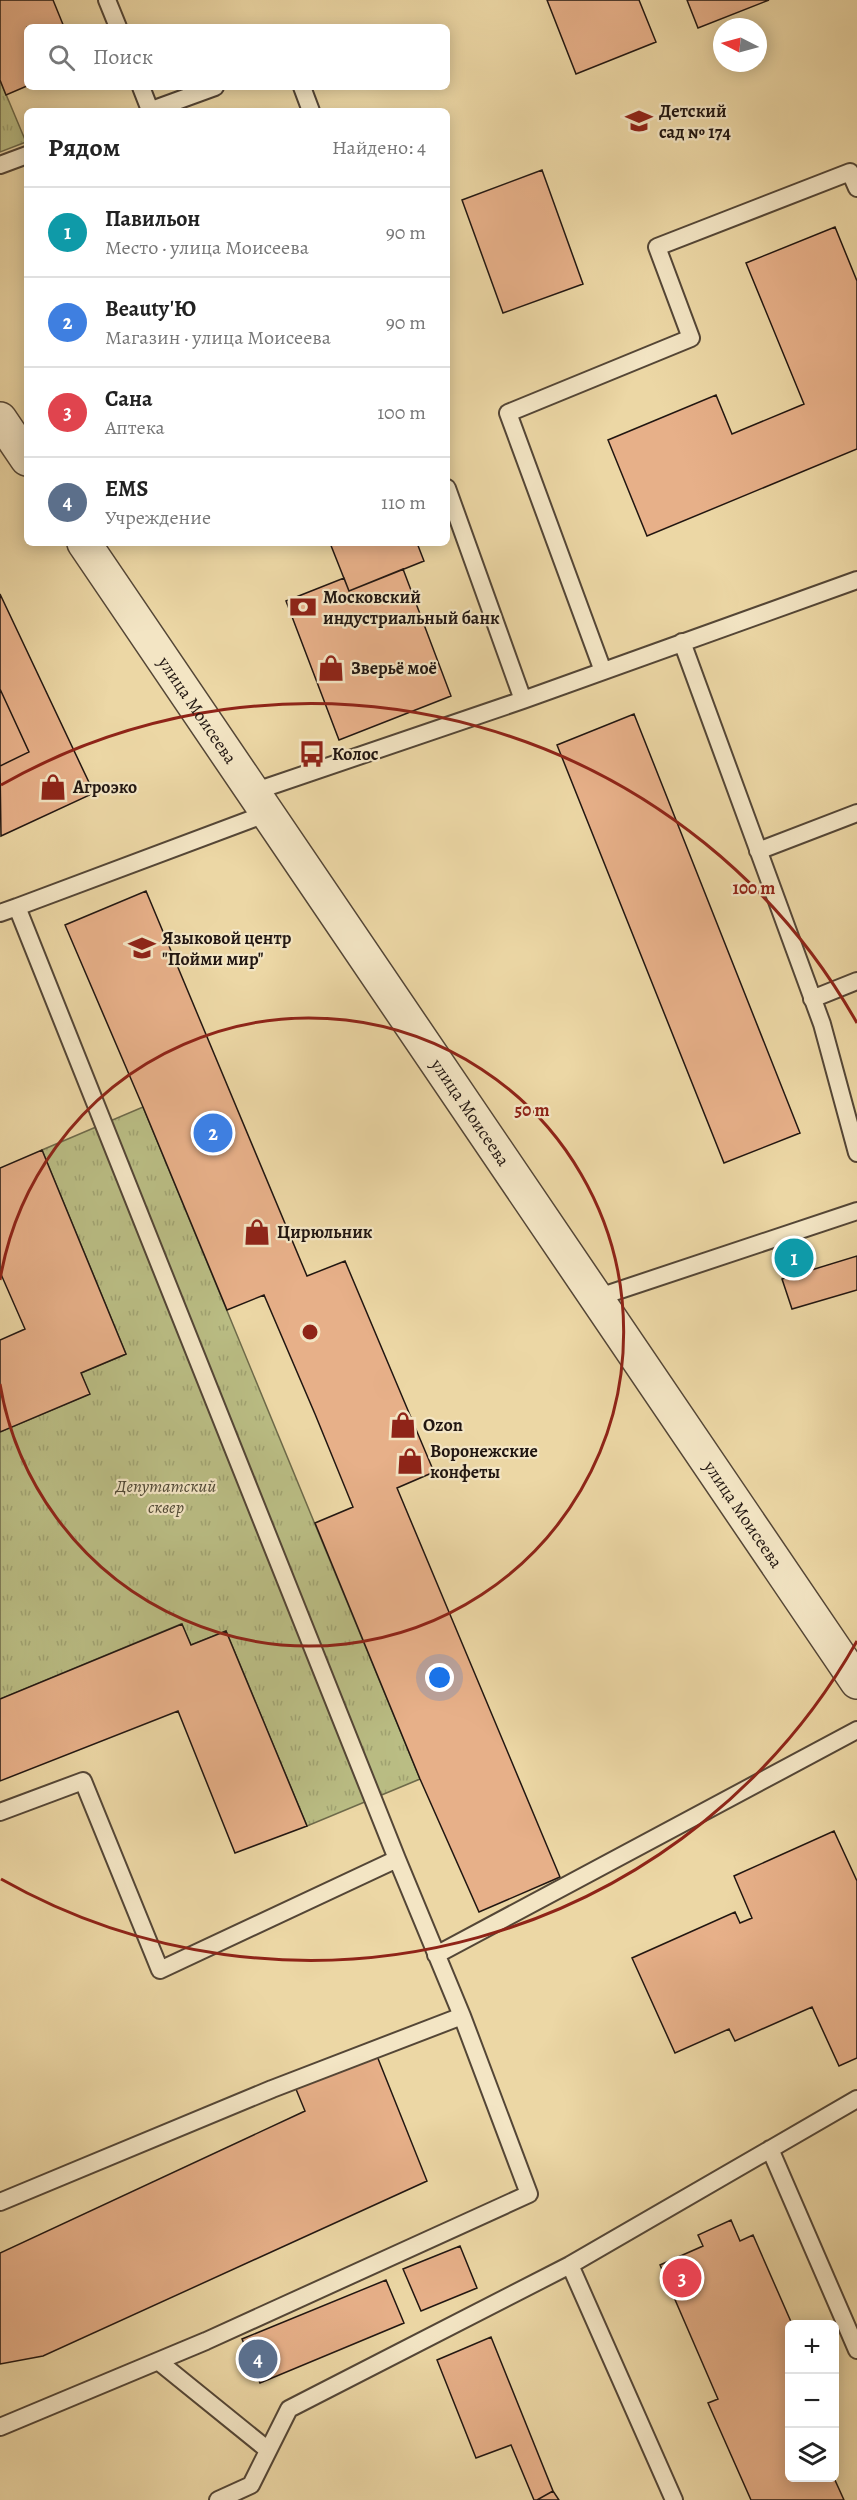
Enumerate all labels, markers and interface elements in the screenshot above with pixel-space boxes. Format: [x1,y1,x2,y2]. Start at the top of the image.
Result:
north arrow [713,18,767,72]
search box [24,24,450,90]
icon: search [45,41,78,74]
text: Поиск [93,42,153,72]
place label: Детский сад № 174 [659,99,731,144]
school or university icon: Детский сад № 174 [624,106,654,136]
text: Рядом [48,130,120,165]
text: Найдено: 4 [332,134,426,161]
text: Павильон [105,204,200,234]
text: 1 [64,219,71,246]
text: 90 m [386,219,426,246]
text: Место · улица Моисеева [105,234,309,261]
text: Beauty'Ю [105,294,196,324]
text: 2 [63,309,72,336]
text: 90 m [386,309,426,336]
text: Магазин · улица Моисеева [105,324,331,351]
text: Сана [105,384,152,414]
text: 3 [63,399,72,426]
text: 100 m [377,399,426,426]
text: Аптека [105,414,165,441]
text: EMS [105,474,148,504]
text: 4 [63,489,72,516]
text: 110 m [381,489,426,516]
text: Учреждение [105,504,211,531]
place label: Московский индустриальный банк [323,585,500,630]
bank icon: Московский индустриальный банк [288,592,318,622]
street label: улица Моисеева [152,651,243,769]
shop icon: Зверьё моё [316,653,346,683]
place label: Зверьё моё [351,656,437,680]
bus stop icon: Колос [297,739,327,769]
place label: Колос [332,742,379,766]
shop icon: Агроэко [38,772,68,802]
place label: Агроэко [72,775,137,799]
text: 100 m [733,876,775,900]
place label: Языковой центр "Пойми мир" [162,926,292,971]
school or university icon: Языковой центр "Пойми мир" [127,933,157,963]
street label: улица Моисеева [425,1053,516,1171]
text: 50 m [515,1098,549,1122]
pin: 2 [194,1110,232,1156]
shop icon: Цирюльник [242,1217,272,1247]
place label: Цирюльник [277,1220,373,1244]
pin: 1 [774,1236,814,1280]
centre of rings [300,1322,320,1342]
shop icon: Ozon [388,1410,418,1440]
place label: Ozon [423,1413,463,1437]
place label: Воронежские конфеты [430,1439,538,1484]
shop icon: Воронежские конфеты [395,1446,425,1476]
street label: улица Моисеева [698,1455,789,1573]
park label: Депутатский сквер [114,1474,216,1519]
your location [425,1663,454,1692]
pin: 3 [662,2256,702,2300]
map controls [785,2320,839,2482]
button: + [785,2320,839,2374]
pin: 4 [238,2336,278,2382]
button: − [785,2374,839,2428]
button: layers [785,2428,839,2482]

